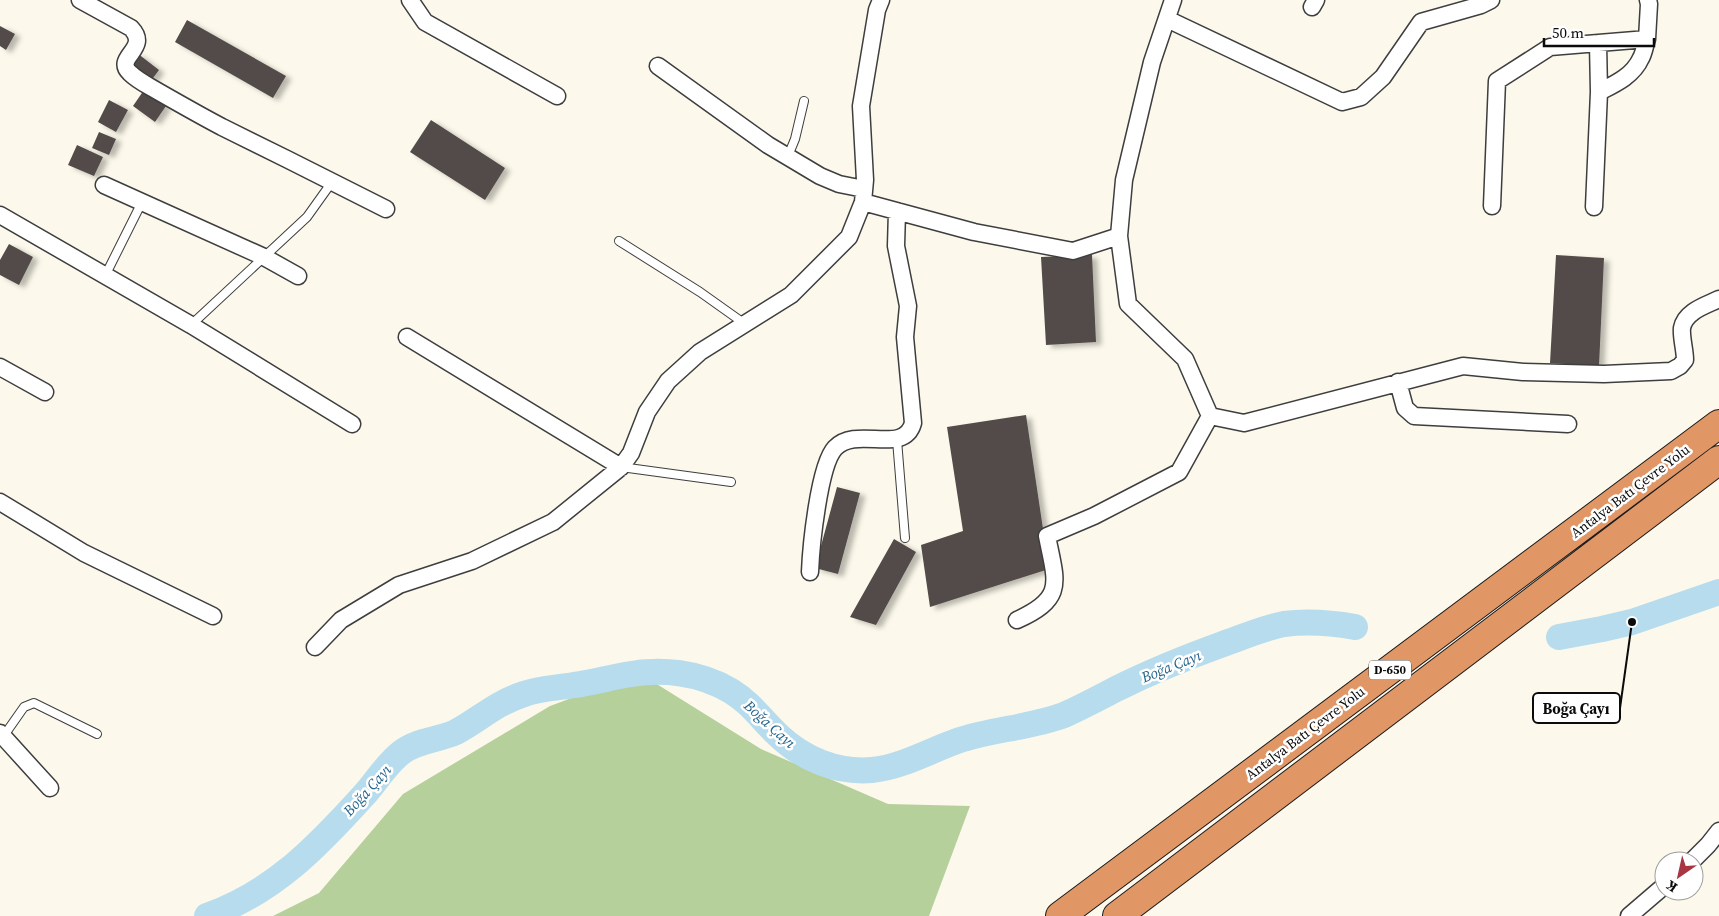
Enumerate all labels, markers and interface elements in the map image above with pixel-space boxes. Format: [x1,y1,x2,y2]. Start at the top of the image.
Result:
scale bar [1544,15,1654,47]
text: 50 m [1552,22,1584,43]
street label: Antalya Batı Çevre Yolu [1566,439,1694,543]
water label: Boğa Çayı [1137,644,1204,688]
road number: D-650 [1369,660,1411,680]
street label: Antalya Batı Çevre Yolu [1241,681,1369,785]
callout: Boğa Çayı [1533,693,1620,723]
water label: Boğa Çayı [739,694,801,753]
text: Boğa Çayı [1542,698,1610,719]
water label: Boğa Çayı [337,759,396,821]
north arrow [1654,851,1704,901]
text: K [1662,876,1681,898]

